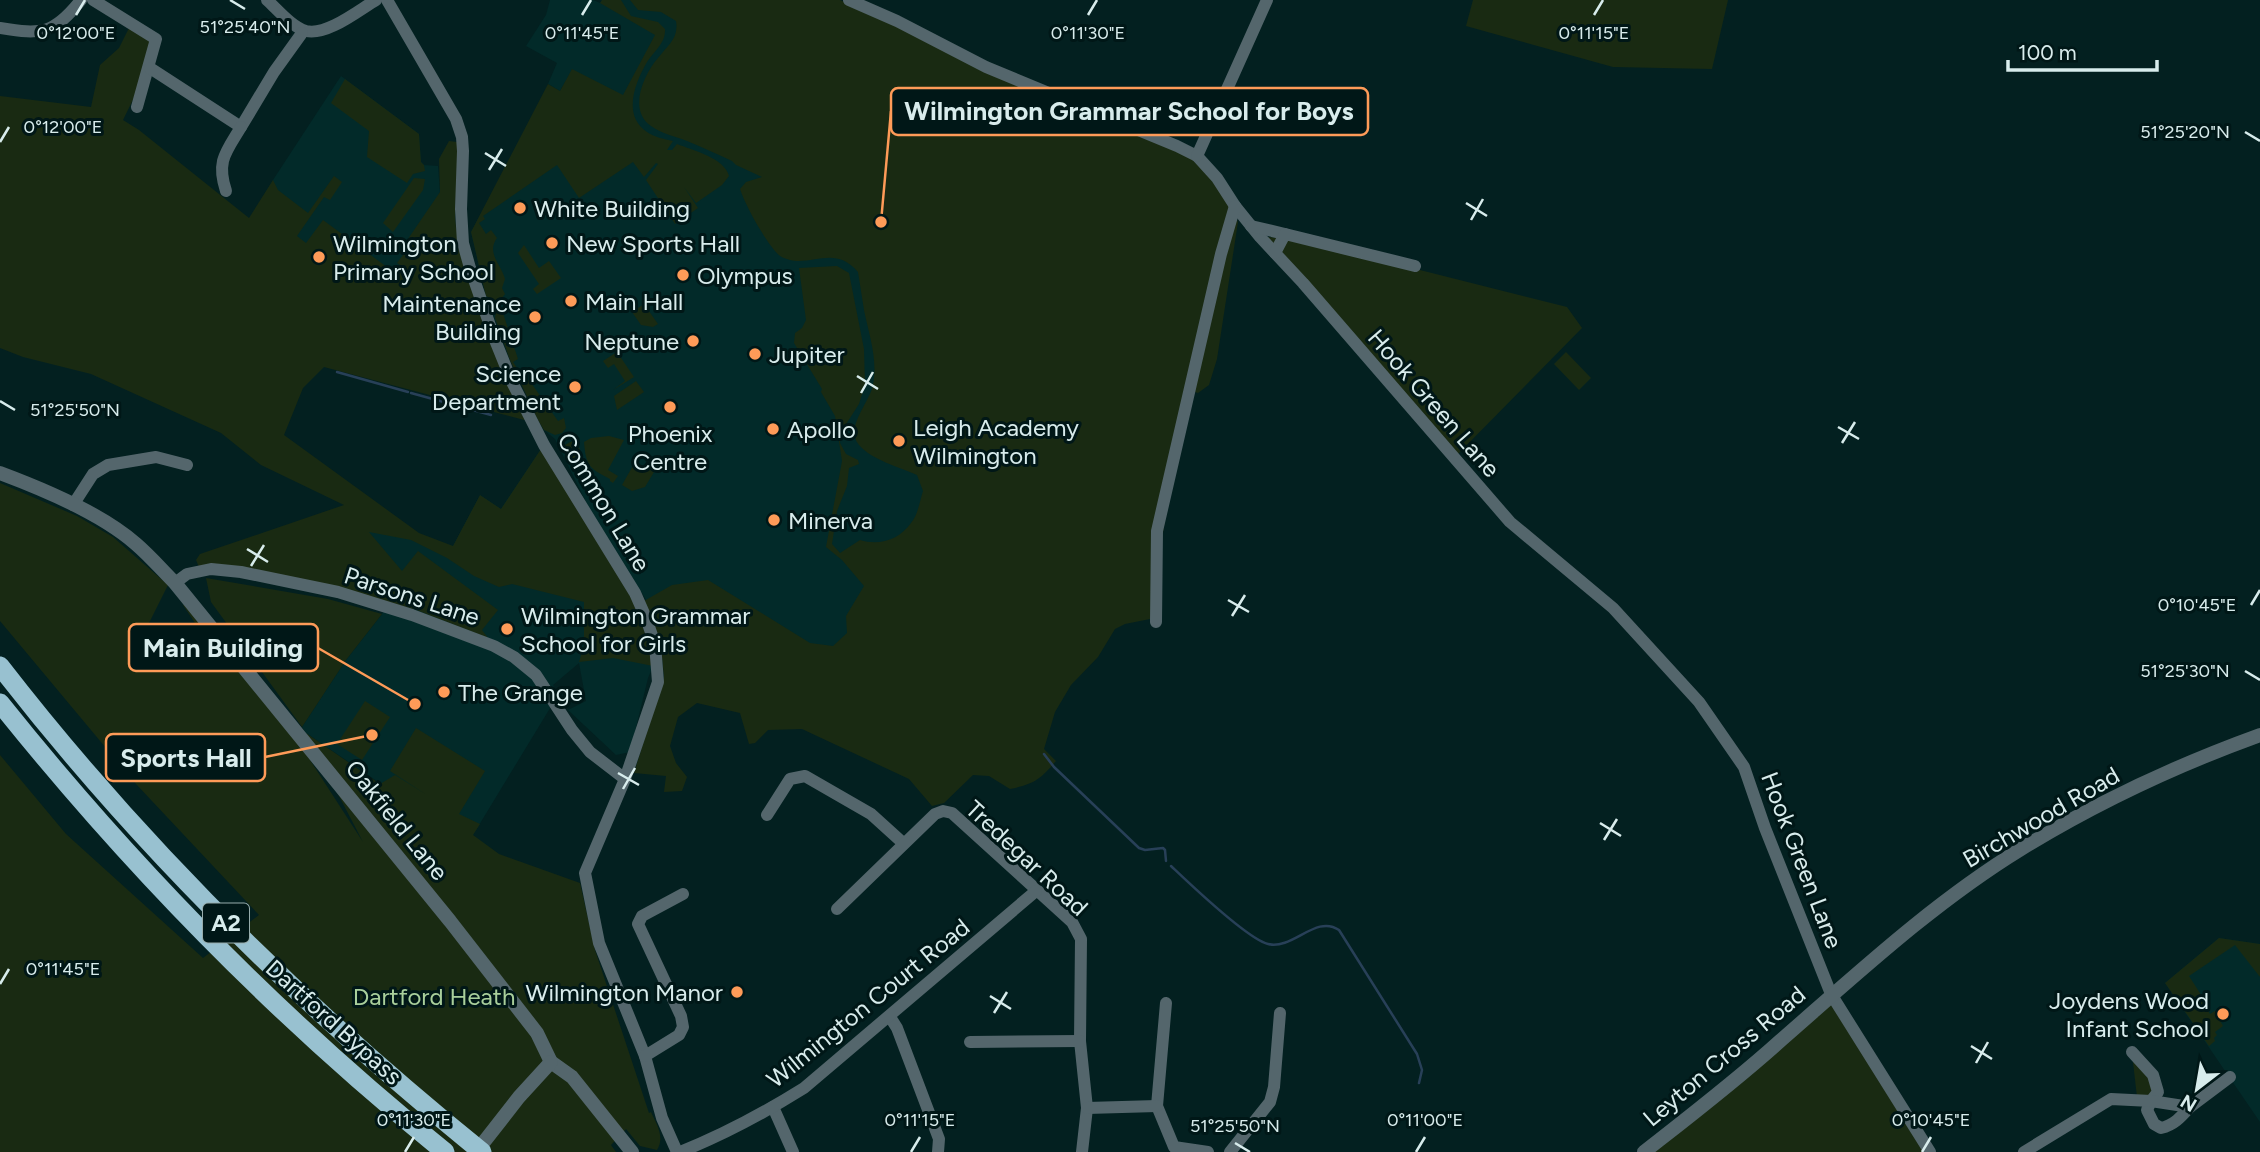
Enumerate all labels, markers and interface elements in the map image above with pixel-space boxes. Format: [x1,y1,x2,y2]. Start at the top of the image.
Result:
text: 51°25'40"N [200,16,290,38]
text: 0°12'00"E [37,22,115,44]
text: 0°11'45"E [545,22,619,44]
text: 0°11'30"E [1051,22,1125,44]
text: 0°11'15"E [1559,22,1629,44]
scale bar [2008,28,2157,72]
text: 100 m [2018,40,2077,65]
callout: Wilmington Grammar School for Boys [891,88,1368,135]
text: Wilmington Grammar School for Boys [904,95,1354,127]
text: 0°12'00"E [24,116,102,138]
text: 51°25'20"N [2140,121,2230,143]
place label: White Building [534,194,690,223]
marker: White Building [512,200,528,216]
place label: Wilmington Primary School [333,229,494,286]
place label: New Sports Hall [566,229,740,258]
marker: New Sports Hall [544,235,560,251]
marker: Wilmington Primary School [311,249,327,265]
place label: Olympus [697,261,793,290]
marker: Olympus [675,267,691,283]
place label: Main Hall [585,287,683,316]
place label: Maintenance Building [382,289,521,346]
marker: Main Hall [563,293,579,309]
marker: Maintenance Building [527,309,543,325]
street label: Hook Green Lane [1362,323,1506,483]
place label: Neptune [584,327,679,356]
marker: Neptune [685,333,701,349]
place label: Jupiter [769,340,845,369]
marker: Jupiter [747,346,763,362]
place label: Science Department [432,359,561,416]
marker: Science Department [567,379,583,395]
text: 51°25'50"N [30,399,120,421]
marker: Phoenix Centre [662,399,678,415]
place label: Leigh Academy Wilmington [913,413,1079,470]
place label: Apollo [787,415,856,444]
place label: Phoenix Centre [628,419,713,476]
marker: Apollo [765,421,781,437]
street label: Common Lane [551,427,657,577]
marker: Leigh Academy Wilmington [891,433,907,449]
place label: Minerva [788,506,873,535]
marker: Minerva [766,512,782,528]
street label: Parsons Lane [341,560,483,632]
text: 0°10'45"E [2158,594,2236,616]
place label: Wilmington Grammar School for Girls [521,601,750,658]
marker: Wilmington Grammar School for Girls [499,621,515,637]
callout: Main Building [129,624,318,671]
text: Main Building [143,632,303,664]
text: 51°25'30"N [2140,660,2230,682]
place label: The Grange [458,678,583,707]
marker: The Grange [436,684,452,700]
callout: Sports Hall [106,734,265,781]
text: Sports Hall [120,742,252,774]
street label: Oakfield Lane [340,754,454,886]
street label: Birchwood Road [1957,760,2125,874]
street label: Hook Green Lane [1755,768,1849,952]
street label: Tredegar Road [960,794,1094,922]
road number: A2 [203,904,249,942]
street label: Wilmington Court Road [761,912,975,1094]
street label: Dartford Bypass [260,953,408,1091]
text: 0°11'45"E [26,958,100,980]
place label: Wilmington Manor [525,978,723,1007]
street label: Leyton Cross Road [1637,980,1811,1132]
park label: Dartford Heath [353,982,515,1011]
marker: Wilmington Manor [729,984,745,1000]
place label: Joydens Wood Infant School [2049,986,2209,1043]
marker: Joydens Wood Infant School [2215,1006,2231,1022]
north arrow [2162,1054,2232,1124]
text: N [2176,1090,2201,1117]
text: 0°11'30"E [377,1109,451,1131]
text: 0°11'15"E [885,1109,955,1131]
text: 0°11'00"E [1387,1109,1463,1131]
text: 0°10'45"E [1892,1109,1970,1131]
text: 51°25'50"N [1190,1115,1280,1137]

